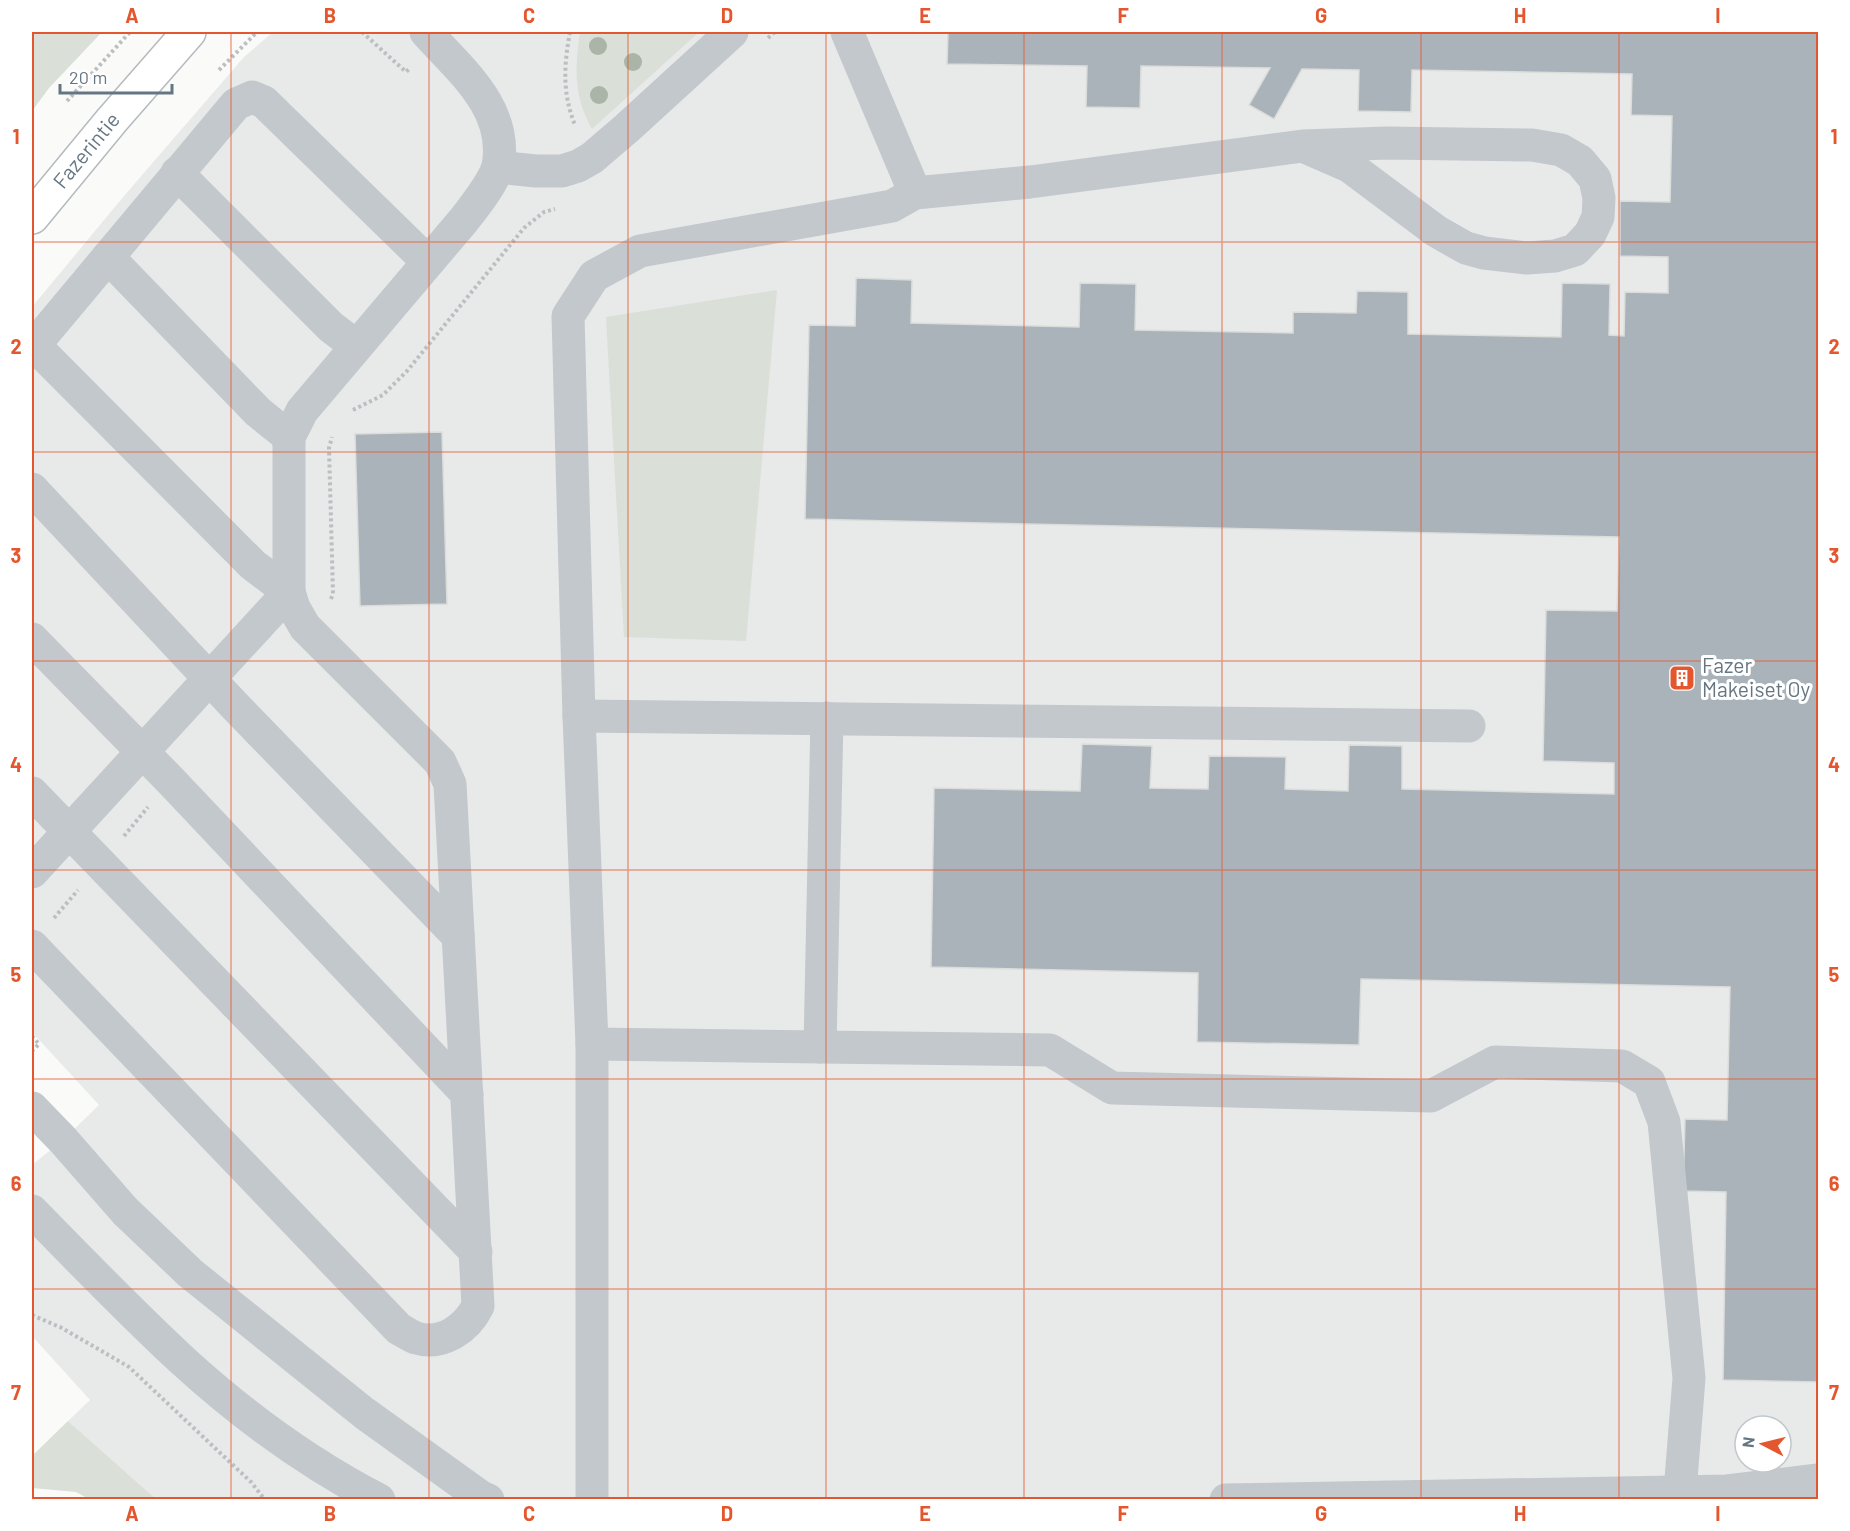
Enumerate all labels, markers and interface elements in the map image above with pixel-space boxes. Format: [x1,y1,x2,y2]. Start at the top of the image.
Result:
text: A [125,3,139,27]
text: B [324,3,336,27]
text: C [523,3,535,27]
text: D [721,3,733,27]
text: E [919,3,931,27]
text: F [1117,3,1129,27]
text: G [1315,3,1327,27]
text: H [1514,3,1526,27]
text: I [1715,3,1721,27]
scale bar [60,57,172,95]
text: 20 m [69,66,107,88]
street label: Fazerintie [47,106,124,193]
text: 1 [12,124,20,148]
text: 1 [1830,124,1838,148]
text: 2 [10,334,22,358]
text: 2 [1828,334,1840,358]
text: 3 [11,543,21,567]
text: 3 [1829,543,1839,567]
place label: Fazer Makeiset Oy [1702,652,1810,701]
building icon: Fazer Makeiset Oy [1667,663,1697,693]
text: 4 [10,752,22,776]
text: 4 [1828,752,1840,776]
text: 5 [11,962,22,986]
text: 5 [1829,962,1840,986]
text: 6 [11,1171,22,1195]
text: 6 [1829,1171,1840,1195]
text: 7 [11,1380,21,1404]
text: 7 [1829,1380,1839,1404]
north arrow [1733,1414,1793,1474]
text: N [1738,1436,1758,1449]
text: A [125,1501,139,1525]
text: B [324,1501,336,1525]
text: C [523,1501,535,1525]
text: D [721,1501,733,1525]
text: E [919,1501,931,1525]
text: F [1117,1501,1129,1525]
text: G [1315,1501,1327,1525]
text: H [1514,1501,1526,1525]
text: I [1715,1501,1721,1525]

